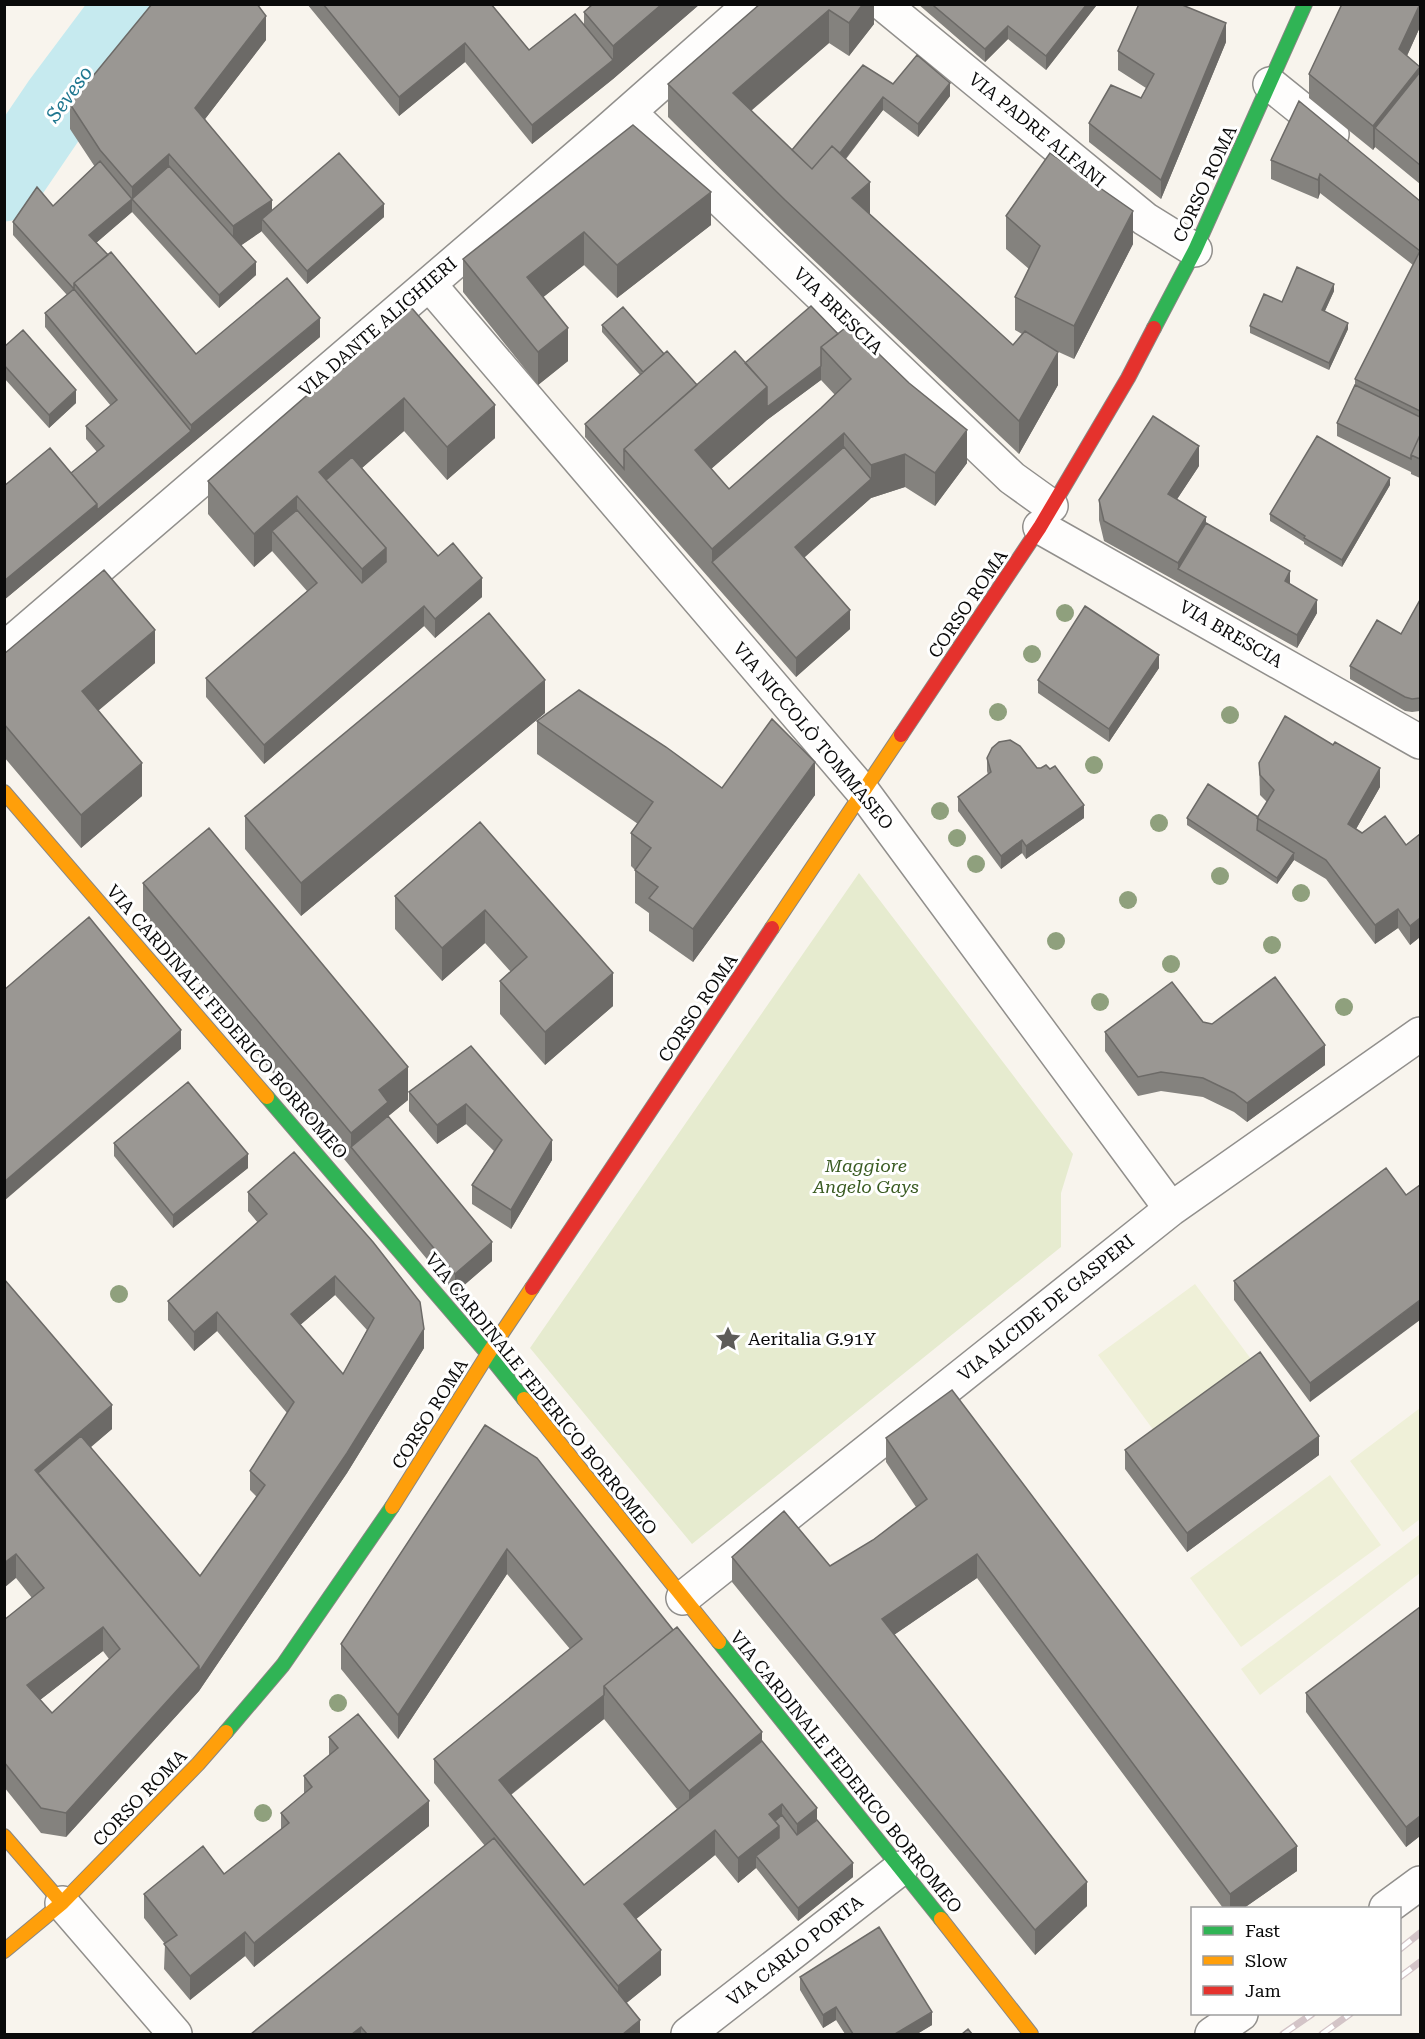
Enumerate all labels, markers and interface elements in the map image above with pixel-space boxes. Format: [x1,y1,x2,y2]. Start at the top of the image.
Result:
water label: Seveso [40,61,97,128]
street label: VIA PADRE ALFANI [965,68,1110,191]
street label: CORSO ROMA [1168,122,1241,245]
street label: VIA DANTE ALIGHIERI [295,252,461,401]
street label: VIA BRESCIA [789,263,888,359]
street label: CORSO ROMA [924,545,1012,662]
street label: VIA BRESCIA [1176,595,1287,672]
street label: VIA NICCOLÒ TOMMASEO [729,638,898,834]
street label: VIA CARDINALE FEDERICO BORROMEO [103,880,352,1163]
street label: CORSO ROMA [654,949,742,1066]
park label: Maggiore Angelo Gays [812,1155,919,1197]
street label: VIA ALCIDE DE GASPERI [953,1230,1138,1385]
street label: VIA CARDINALE FEDERICO BORROMEO [421,1249,662,1539]
place icon: Aeritalia G.91Y [713,1324,743,1354]
place label: Aeritalia G.91Y [748,1328,877,1349]
street label: CORSO ROMA [387,1354,472,1473]
street label: VIA CARDINALE FEDERICO BORROMEO [726,1627,967,1917]
street label: CORSO ROMA [88,1745,191,1850]
street label: VIA CARLO PORTA [722,1891,867,2010]
legend [1191,1907,1401,2015]
text: Fast [1245,1920,1280,1941]
text: Slow [1245,1950,1287,1971]
text: Jam [1245,1980,1281,2001]

